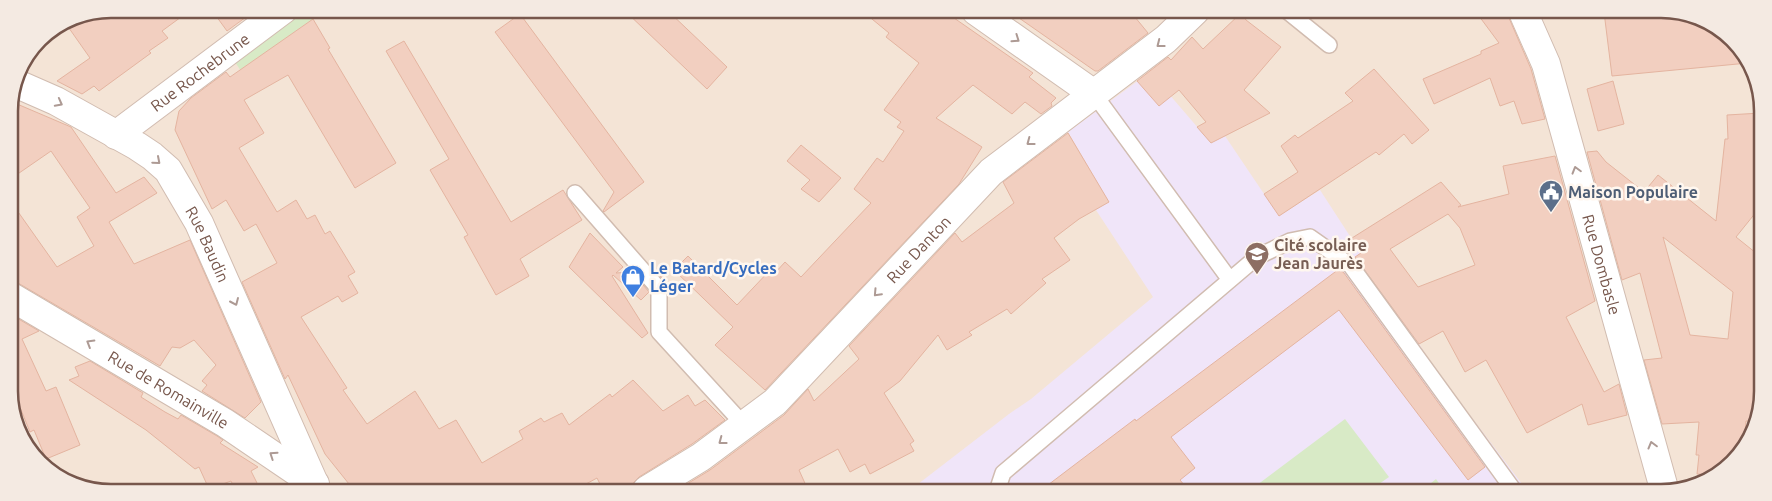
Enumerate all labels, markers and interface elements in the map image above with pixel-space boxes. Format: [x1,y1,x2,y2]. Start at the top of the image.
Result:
street label: Rue Rochebrune [147,29,253,115]
one-way arrow [1010,33,1020,42]
one-way arrow [1156,38,1166,47]
one-way arrow [54,97,63,107]
one-way arrow [1027,137,1036,145]
one-way arrow [152,155,161,164]
one-way arrow [1572,167,1582,175]
public building icon: Maison Populaire [1538,179,1564,213]
place label: Maison Populaire [1568,183,1698,201]
street label: Rue Baudin [182,203,233,285]
street label: Rue Danton [883,212,954,286]
street label: Rue Dombasle [1579,212,1624,317]
place label: Cité scolaire Jean Jaurès [1274,236,1367,272]
school or university icon: Cité scolaire Jean Jaurès [1244,241,1270,275]
place label: Le Batard/Cycles Léger [650,259,777,295]
shop icon: Le Batard/Cycles Léger [620,264,646,298]
one-way arrow [874,287,883,296]
one-way arrow [228,297,239,306]
one-way arrow [87,340,96,350]
street label: Rue de Romainville [105,347,232,432]
one-way arrow [718,435,728,444]
one-way arrow [1648,441,1658,450]
one-way arrow [270,452,279,462]

